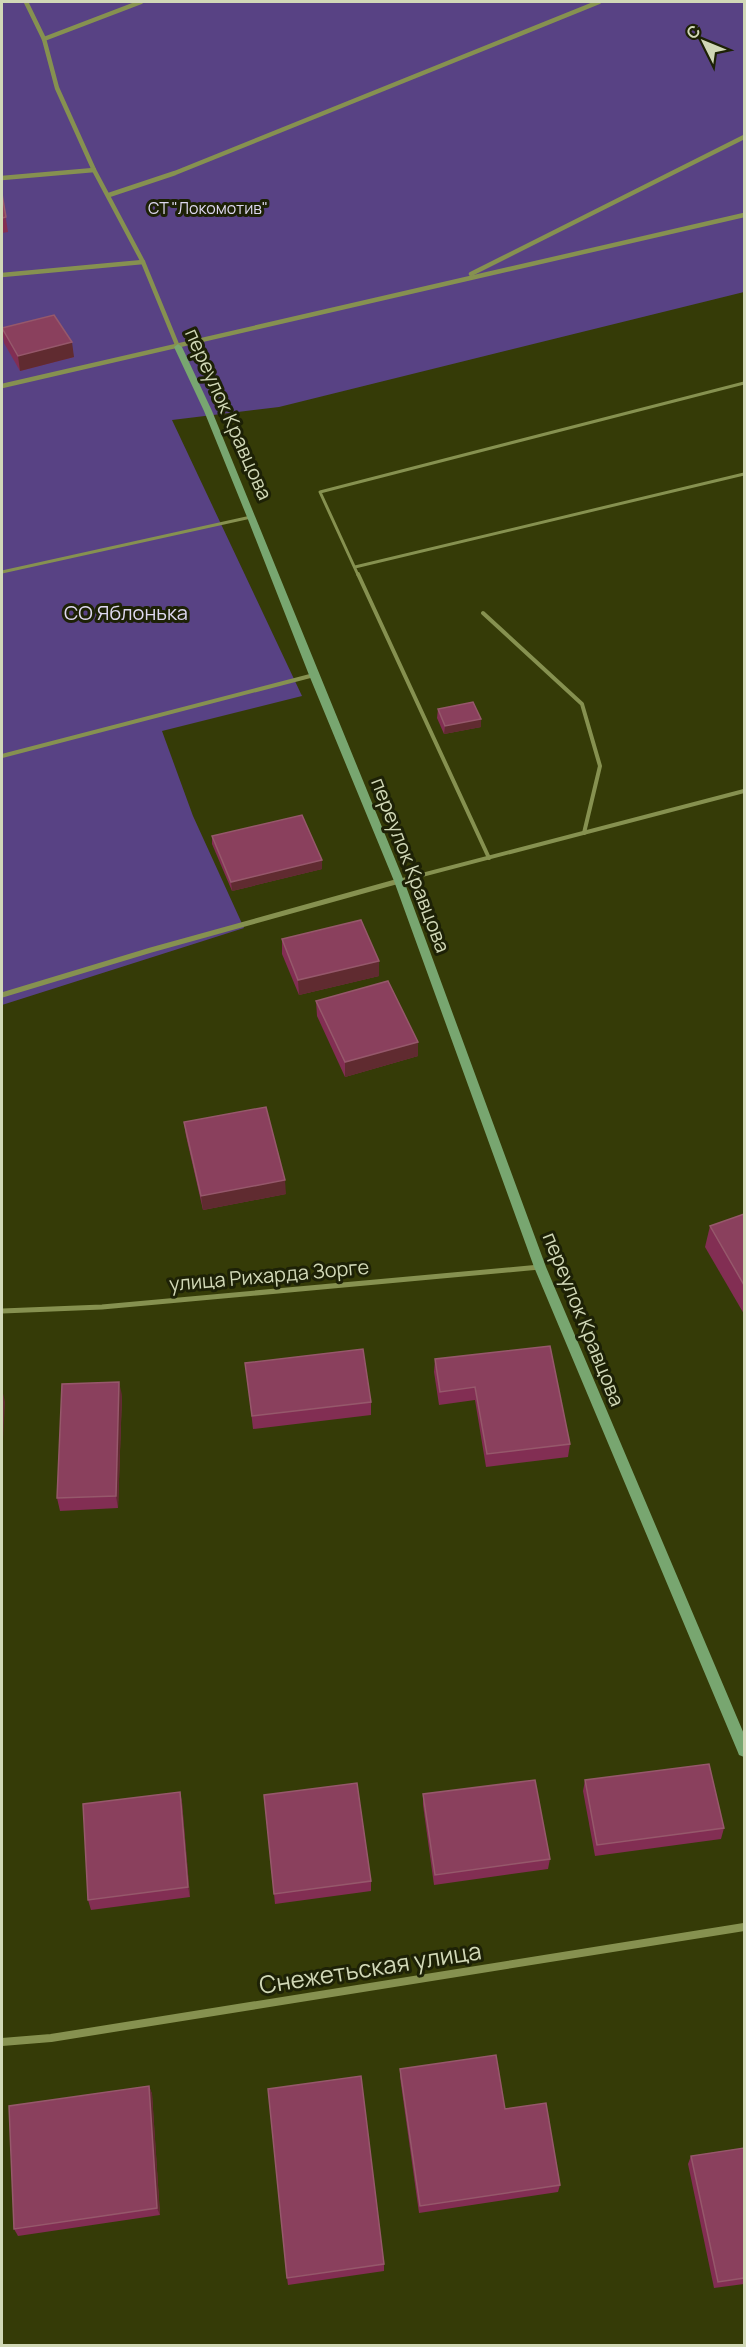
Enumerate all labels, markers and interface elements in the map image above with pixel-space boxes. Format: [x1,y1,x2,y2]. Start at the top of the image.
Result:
north arrow [674,12,734,72]
text: С [681,20,705,44]
park label: СТ "Локомотив" [148,197,268,219]
street label: переулок Кравцова [179,324,279,504]
park label: СО Яблонька [64,599,188,626]
street label: переулок Кравцова [365,774,457,956]
street label: переулок Кравцова [537,1228,631,1410]
street label: улица Рихарда Зорге [168,1253,370,1297]
street label: Снежетьская улица [257,1933,483,2001]

